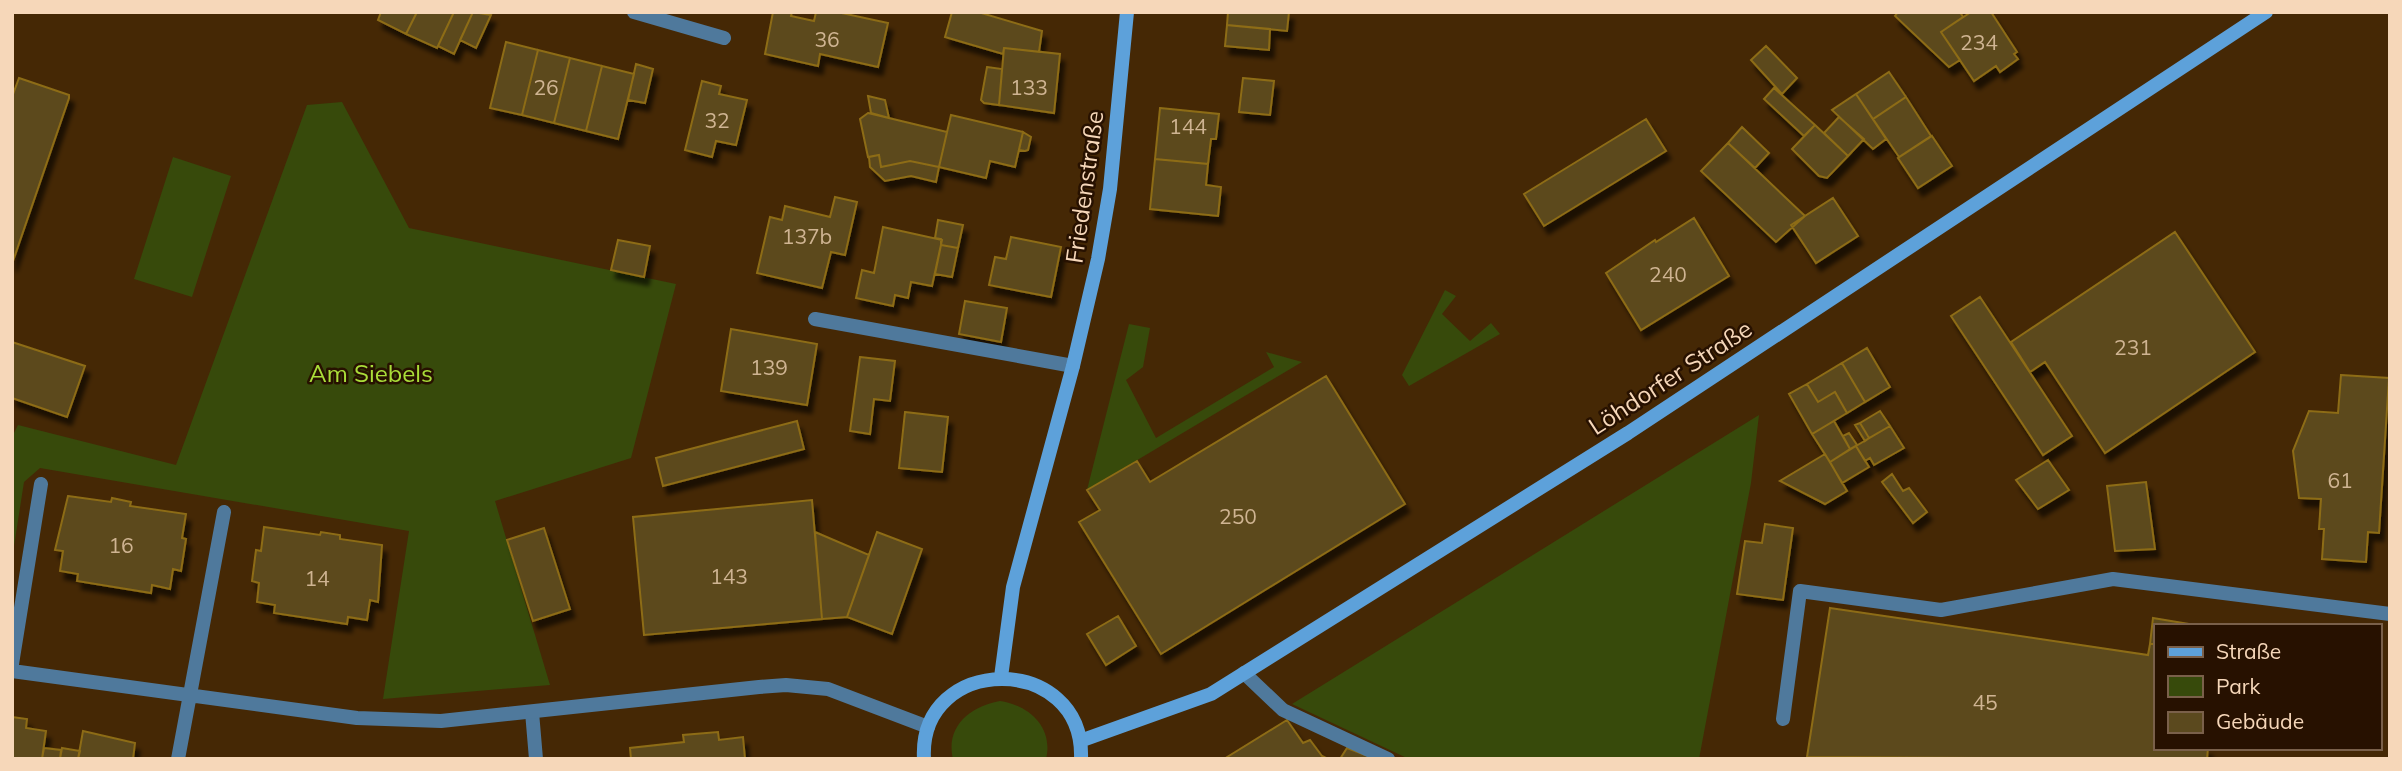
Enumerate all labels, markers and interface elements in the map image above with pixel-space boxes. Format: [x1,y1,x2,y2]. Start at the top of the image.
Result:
house number: 36 [814,26,840,52]
house number: 234 [1960,29,1998,55]
house number: 26 [533,74,559,100]
house number: 133 [1010,74,1048,100]
house number: 32 [704,107,730,133]
street label: Friedenstraße [1058,109,1110,265]
house number: 144 [1169,113,1207,139]
house number: 137b [782,223,832,249]
house number: 240 [1649,261,1687,287]
street label: Löhdorfer Straße [1583,313,1757,441]
house number: 231 [2114,334,2152,360]
house number: 139 [750,354,788,380]
park label: Am Siebels [309,358,433,388]
house number: 61 [2327,467,2353,493]
house number: 250 [1219,503,1257,529]
house number: 16 [108,532,134,558]
house number: 143 [710,563,748,589]
house number: 14 [304,565,330,591]
legend [2154,624,2381,750]
text: Straße [2216,638,2281,664]
text: Park [2216,673,2260,699]
house number: 45 [1972,689,1998,715]
text: Gebäude [2216,708,2304,734]

